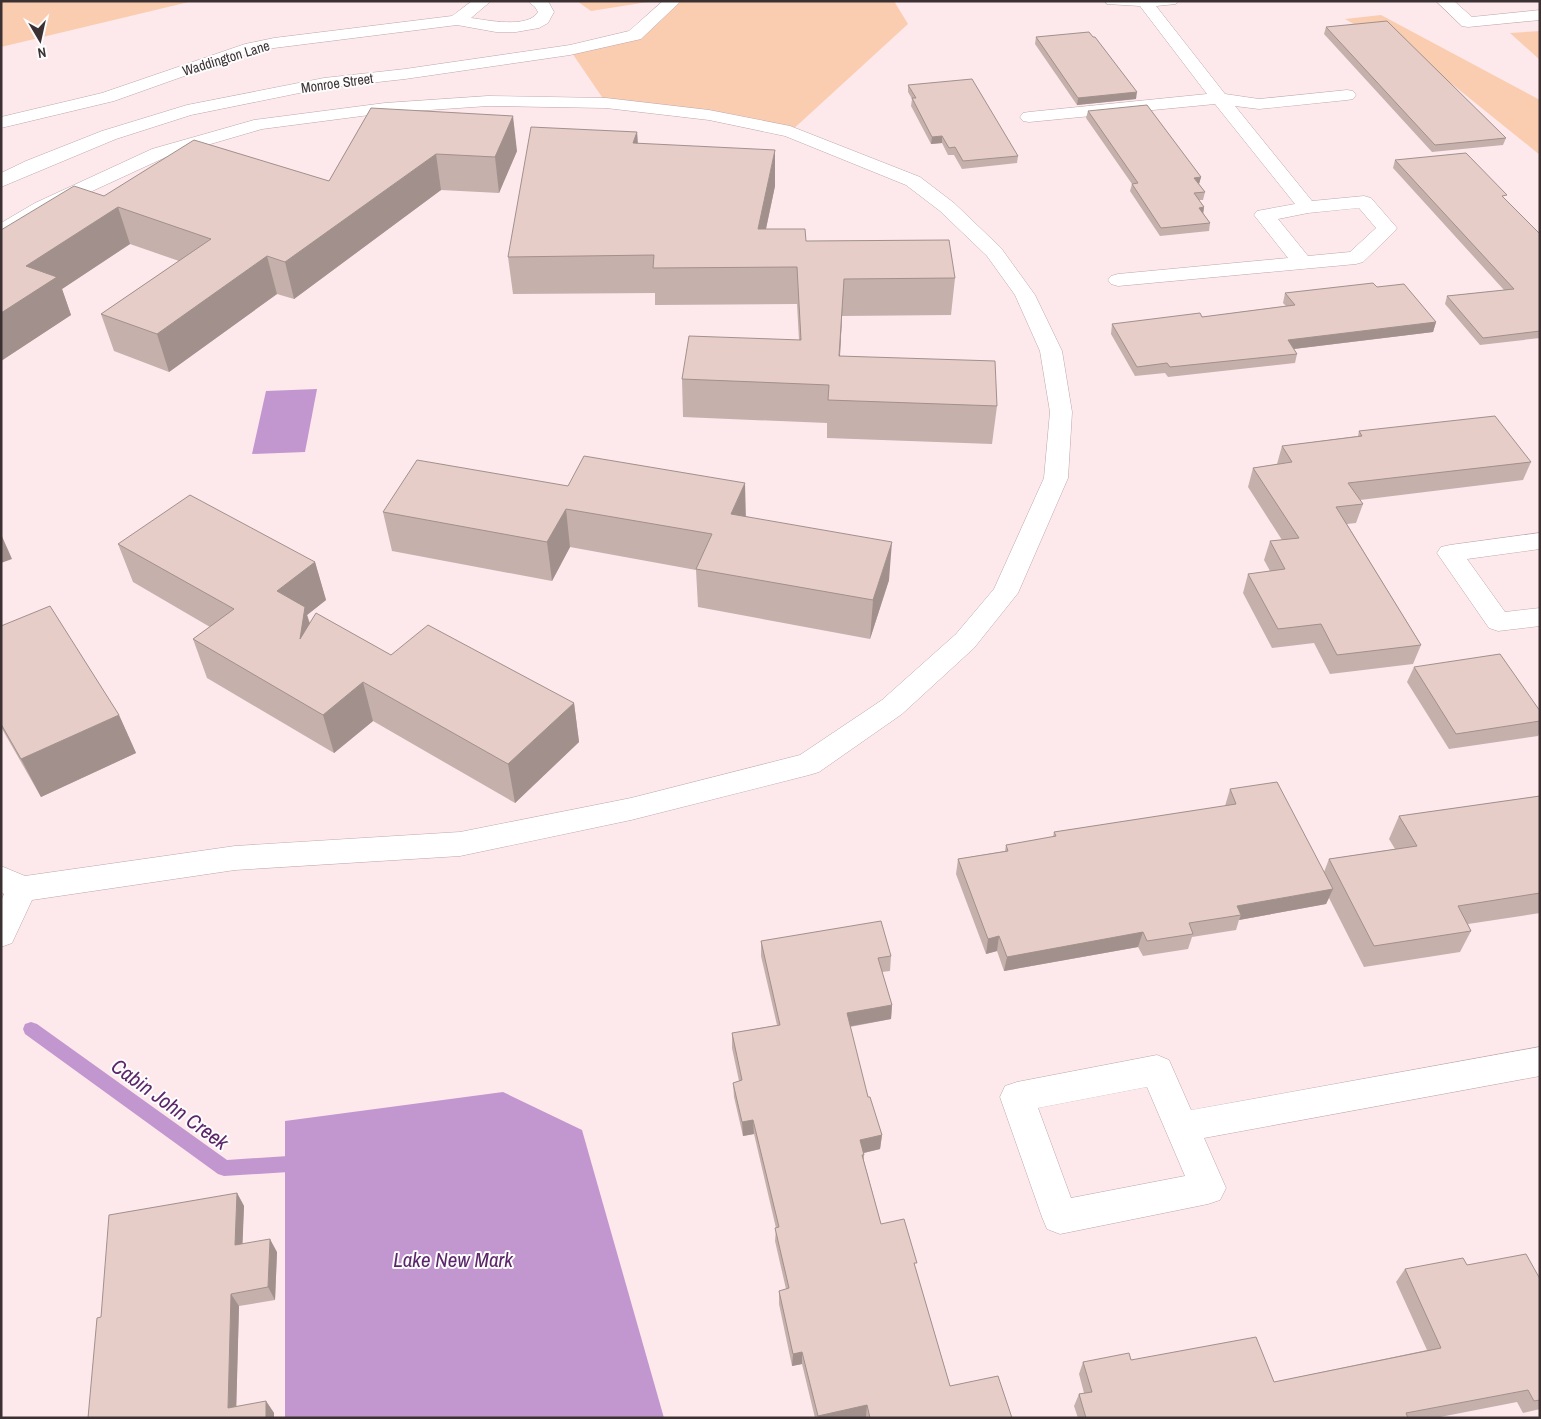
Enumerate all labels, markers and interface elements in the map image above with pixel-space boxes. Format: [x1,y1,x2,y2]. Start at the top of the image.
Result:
north arrow [15,15,65,65]
street label: Waddington Lane [180,36,272,80]
text: N [37,43,48,62]
street label: Monroe Street [300,69,374,97]
water label: Cabin John Creek [105,1051,236,1157]
water label: Lake New Mark [393,1245,514,1274]

